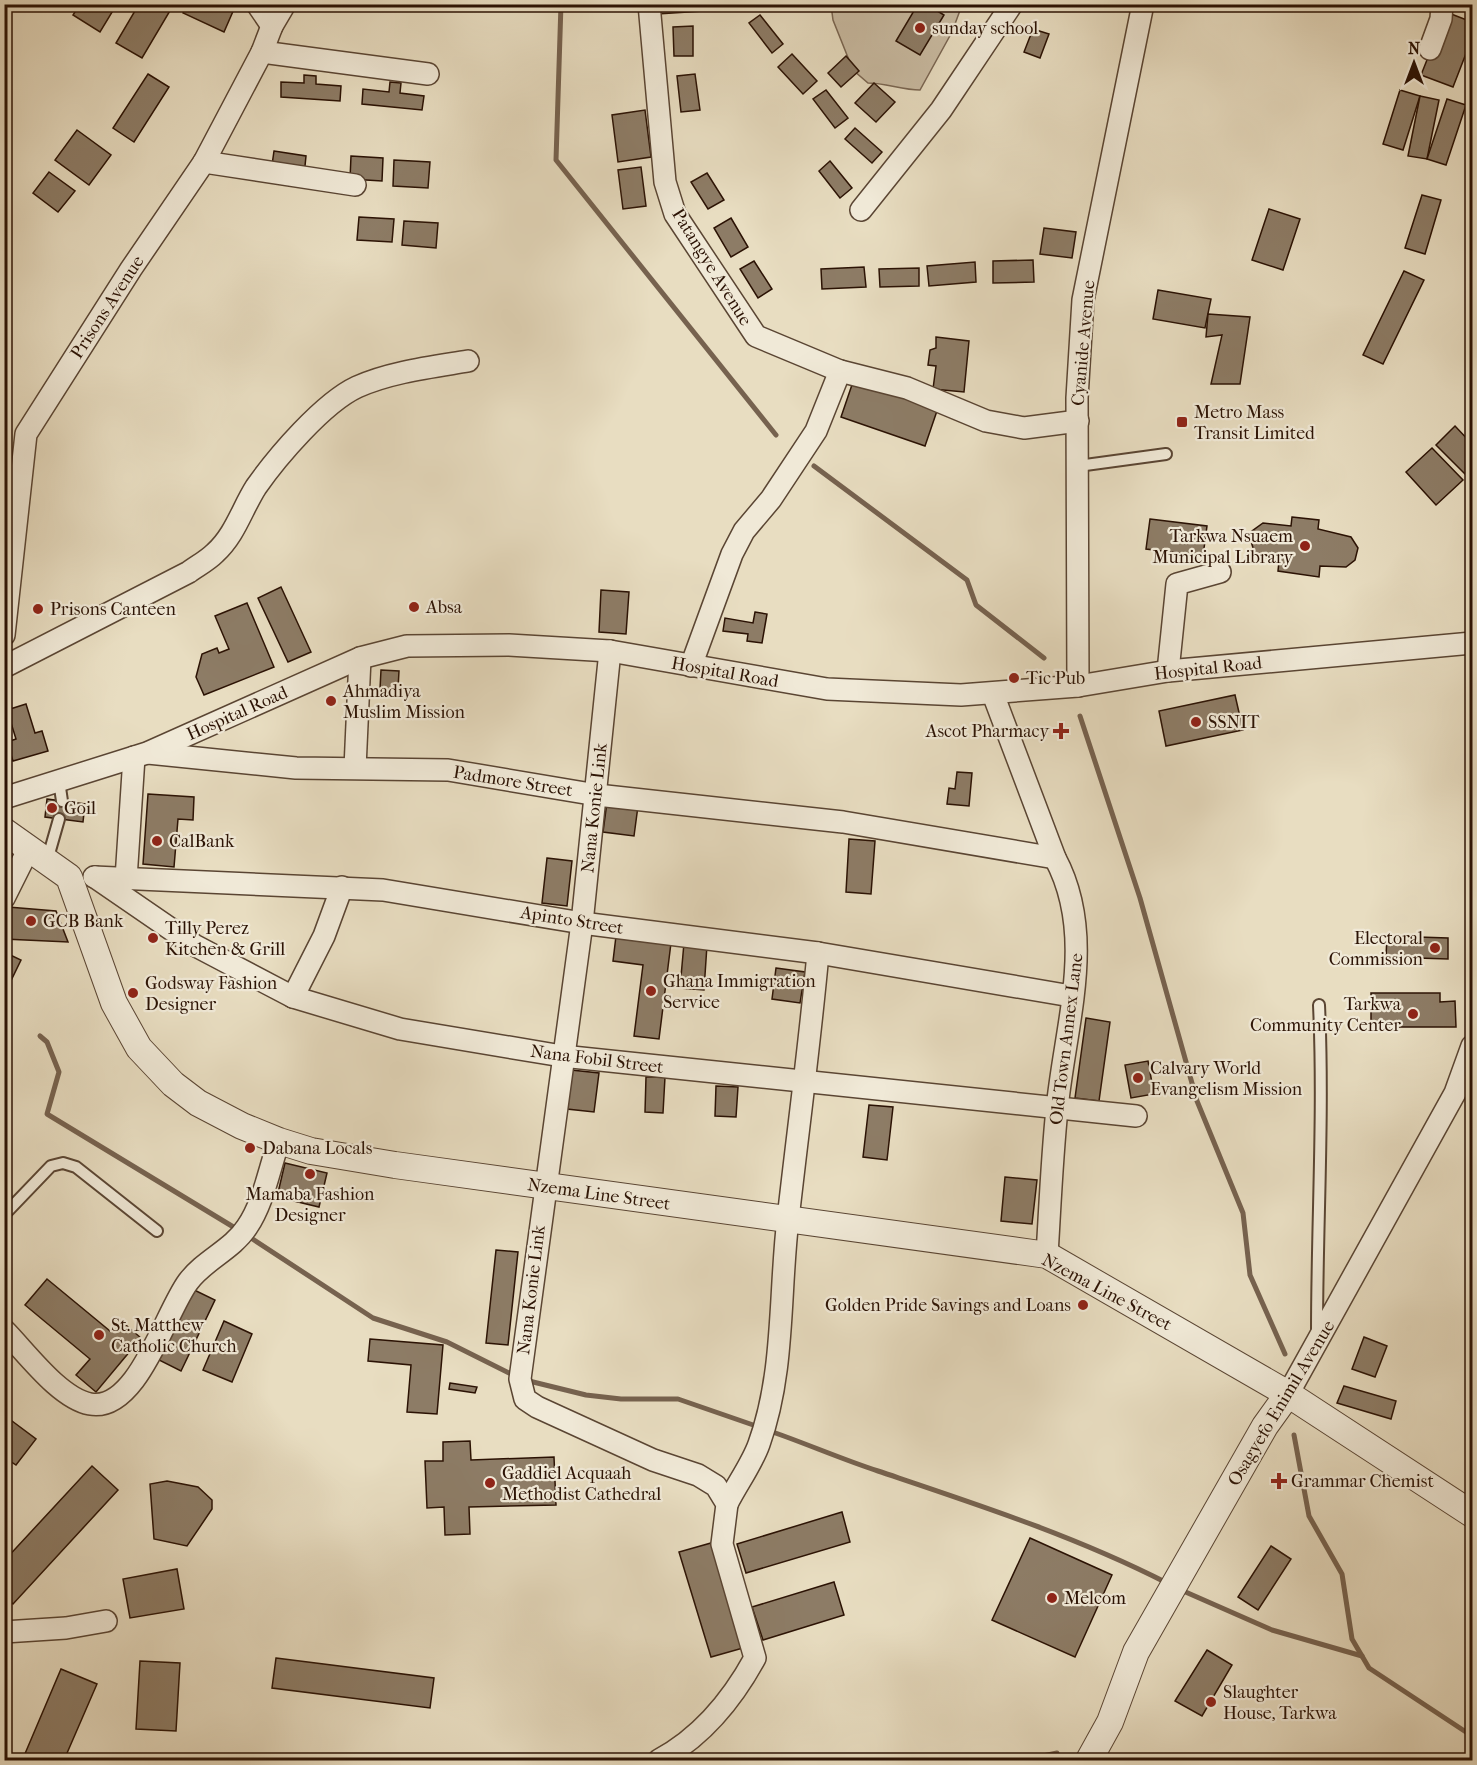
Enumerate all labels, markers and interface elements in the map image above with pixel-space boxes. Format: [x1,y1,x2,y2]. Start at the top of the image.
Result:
place label: sunday school [932,18,1038,39]
marker: sunday school [913,21,927,35]
north arrow [1384,33,1444,93]
text: N [1408,39,1421,58]
street label: Patangye Avenue [667,205,756,330]
street label: Prisons Avenue [66,252,149,363]
street label: Cyanide Avenue [1068,279,1099,407]
place label: Metro Mass Transit Limited [1194,402,1315,444]
marker: Metro Mass Transit Limited [1175,415,1189,429]
place label: Tarkwa Nsuaem Municipal Library [1152,526,1294,568]
marker: Tarkwa Nsuaem Municipal Library [1298,539,1312,553]
place label: Absa [425,597,463,618]
place label: Prisons Canteen [50,599,176,620]
marker: Absa [407,600,421,614]
marker: Prisons Canteen [31,602,45,616]
street label: Hospital Road [1153,652,1263,685]
street label: Hospital Road [670,653,780,692]
place label: Tic Pub [1026,668,1085,689]
marker: Tic Pub [1007,671,1021,685]
place label: Ahmadiya Muslim Mission [342,681,465,723]
street label: Hospital Road [183,682,291,745]
marker: Ahmadiya Muslim Mission [324,694,338,708]
place label: SSNIT [1208,712,1260,733]
marker: SSNIT [1189,715,1203,729]
place label: Ascot Pharmacy [925,721,1050,742]
marker: Ascot Pharmacy [1054,724,1068,738]
street label: Nana Konie Link [577,741,612,874]
street label: Padmore Street [452,762,575,801]
place label: Goil [64,798,96,819]
marker: Goil [45,801,59,815]
place label: CalBank [169,831,235,852]
marker: CalBank [150,834,164,848]
street label: Apinto Street [518,902,625,939]
place label: GCB Bank [43,911,124,932]
marker: GCB Bank [24,914,38,928]
place label: Tilly Perez Kitchen & Grill [165,918,285,960]
place label: Electoral Commission [1329,928,1424,970]
marker: Tilly Perez Kitchen & Grill [146,931,160,945]
marker: Electoral Commission [1428,941,1442,955]
street label: Old Town Annex Lane [1046,952,1087,1126]
place label: Ghana Immigration Service [663,971,816,1013]
place label: Godsway Fashion Designer [145,973,278,1015]
marker: Ghana Immigration Service [644,984,658,998]
marker: Godsway Fashion Designer [126,986,140,1000]
place label: Tarkwa Community Center [1250,994,1402,1036]
marker: Tarkwa Community Center [1406,1007,1420,1021]
street label: Nana Fobil Street [529,1041,665,1078]
place label: Calvary World Evangelism Mission [1150,1058,1303,1100]
marker: Calvary World Evangelism Mission [1131,1071,1145,1085]
place label: Dabana Locals [262,1138,373,1159]
marker: Dabana Locals [243,1141,257,1155]
marker: Mamaba Fashion Designer [303,1167,317,1181]
street label: Nzema Line Street [526,1174,672,1215]
place label: Mamaba Fashion Designer [246,1184,375,1226]
street label: Nana Konie Link [513,1223,550,1356]
street label: Nzema Line Street [1038,1249,1176,1336]
place label: Golden Pride Savings and Loans [825,1295,1071,1316]
marker: Golden Pride Savings and Loans [1076,1298,1090,1312]
place label: St. Matthew Catholic Church [111,1315,237,1357]
street label: Osagyefo Enimil Avenue [1224,1317,1339,1490]
marker: St. Matthew Catholic Church [92,1328,106,1342]
place label: Gaddiel Acquaah Methodist Cathedral [502,1463,661,1505]
place label: Grammar Chemist [1291,1471,1434,1492]
marker: Grammar Chemist [1272,1474,1286,1488]
marker: Gaddiel Acquaah Methodist Cathedral [483,1476,497,1490]
place label: Melcom [1064,1588,1126,1609]
marker: Melcom [1045,1591,1059,1605]
place label: Slaughter House, Tarkwa [1223,1682,1337,1724]
marker: Slaughter House, Tarkwa [1204,1695,1218,1709]

